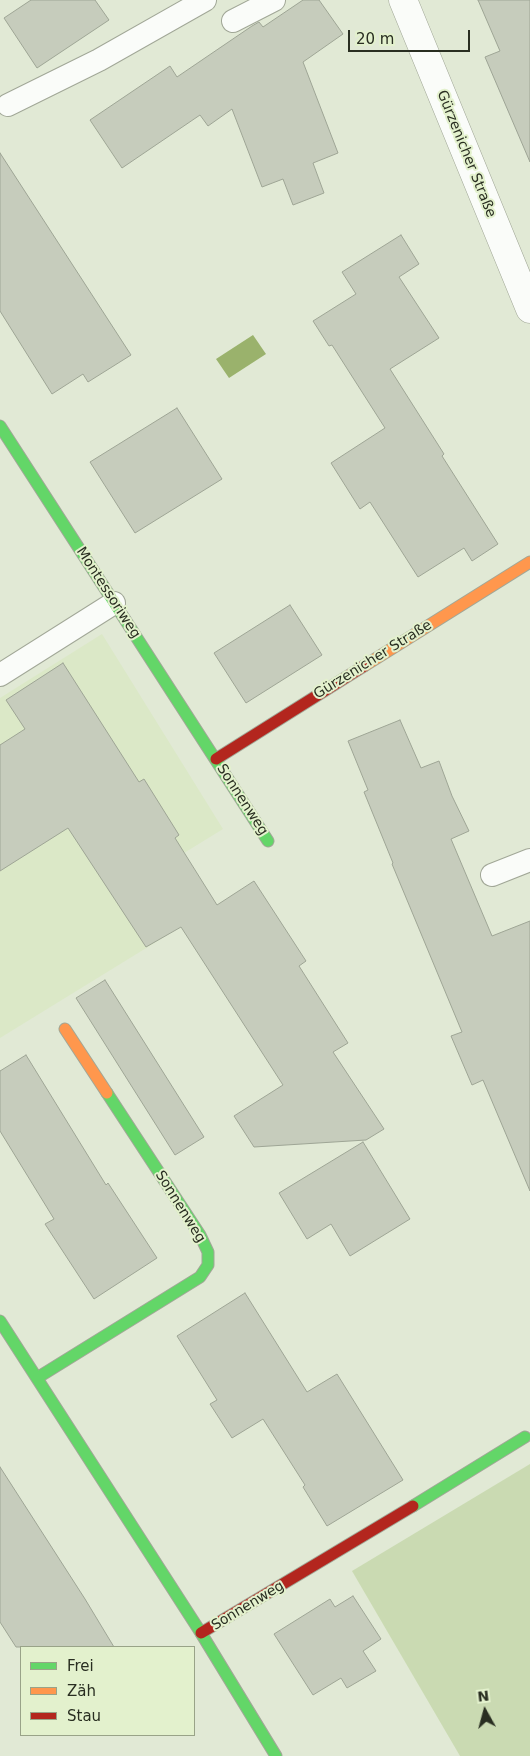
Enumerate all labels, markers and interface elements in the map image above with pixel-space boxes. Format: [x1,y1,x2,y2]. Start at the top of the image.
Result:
scale bar [350,20,472,52]
text: 20 m [356,30,394,48]
street label: Gürzenicher Straße [433,88,499,220]
street label: Montessoriweg [72,544,144,642]
street label: Gürzenicher Straße [311,617,435,703]
street label: Sonnenweg [213,761,271,839]
street label: Sonnenweg [151,1168,209,1246]
street label: Sonnenweg [209,1578,287,1634]
legend [20,1646,195,1736]
text: Frei [67,1657,94,1675]
text: Zäh [67,1682,96,1700]
north arrow [460,1686,510,1736]
text: N [476,1687,490,1705]
text: Stau [67,1707,101,1725]

